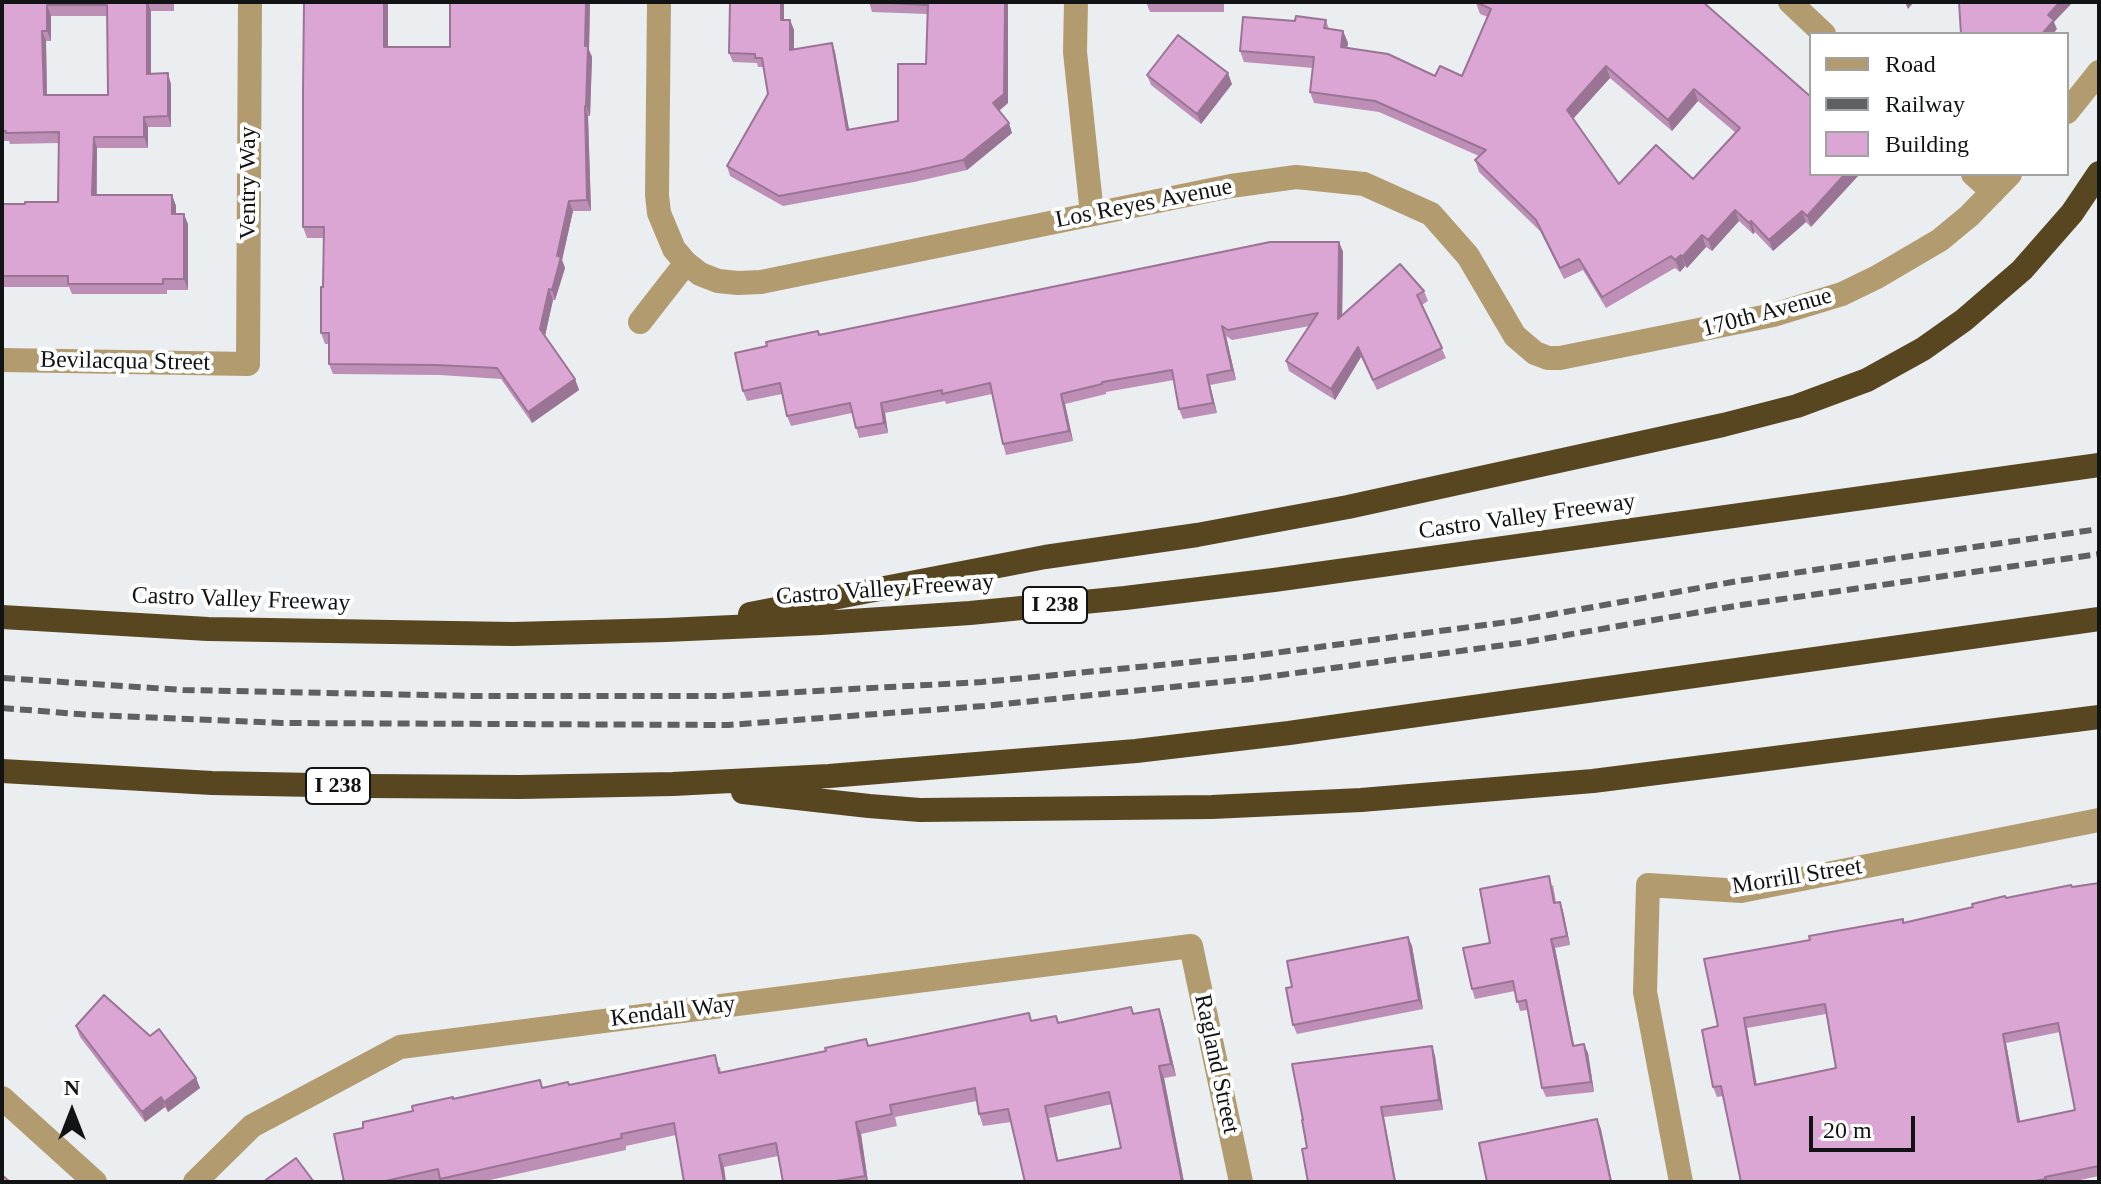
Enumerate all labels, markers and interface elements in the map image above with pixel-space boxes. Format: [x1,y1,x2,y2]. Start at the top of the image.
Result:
legend [1809,32,2069,176]
text: Road [1885,51,1936,77]
text: Railway [1885,91,1965,117]
street label: Ventry Way [235,126,263,240]
text: Building [1885,131,1969,157]
street label: Los Reyes Avenue [1053,173,1235,235]
street label: 170th Avenue [1699,282,1835,344]
street label: Bevilacqua Street [40,346,210,378]
street label: Castro Valley Freeway [1417,488,1637,546]
street label: Castro Valley Freeway [775,568,995,612]
street label: Castro Valley Freeway [131,582,351,618]
road number: I 238 [1023,587,1087,623]
road number: I 238 [306,768,370,804]
street label: Morrill Street [1730,853,1864,901]
street label: Kendall Way [609,990,737,1034]
street label: Ragland Street [1187,992,1245,1136]
north arrow [32,1072,112,1152]
text: N [64,1075,80,1100]
scale bar [1813,1100,1919,1150]
text: 20 m [1823,1117,1872,1143]

